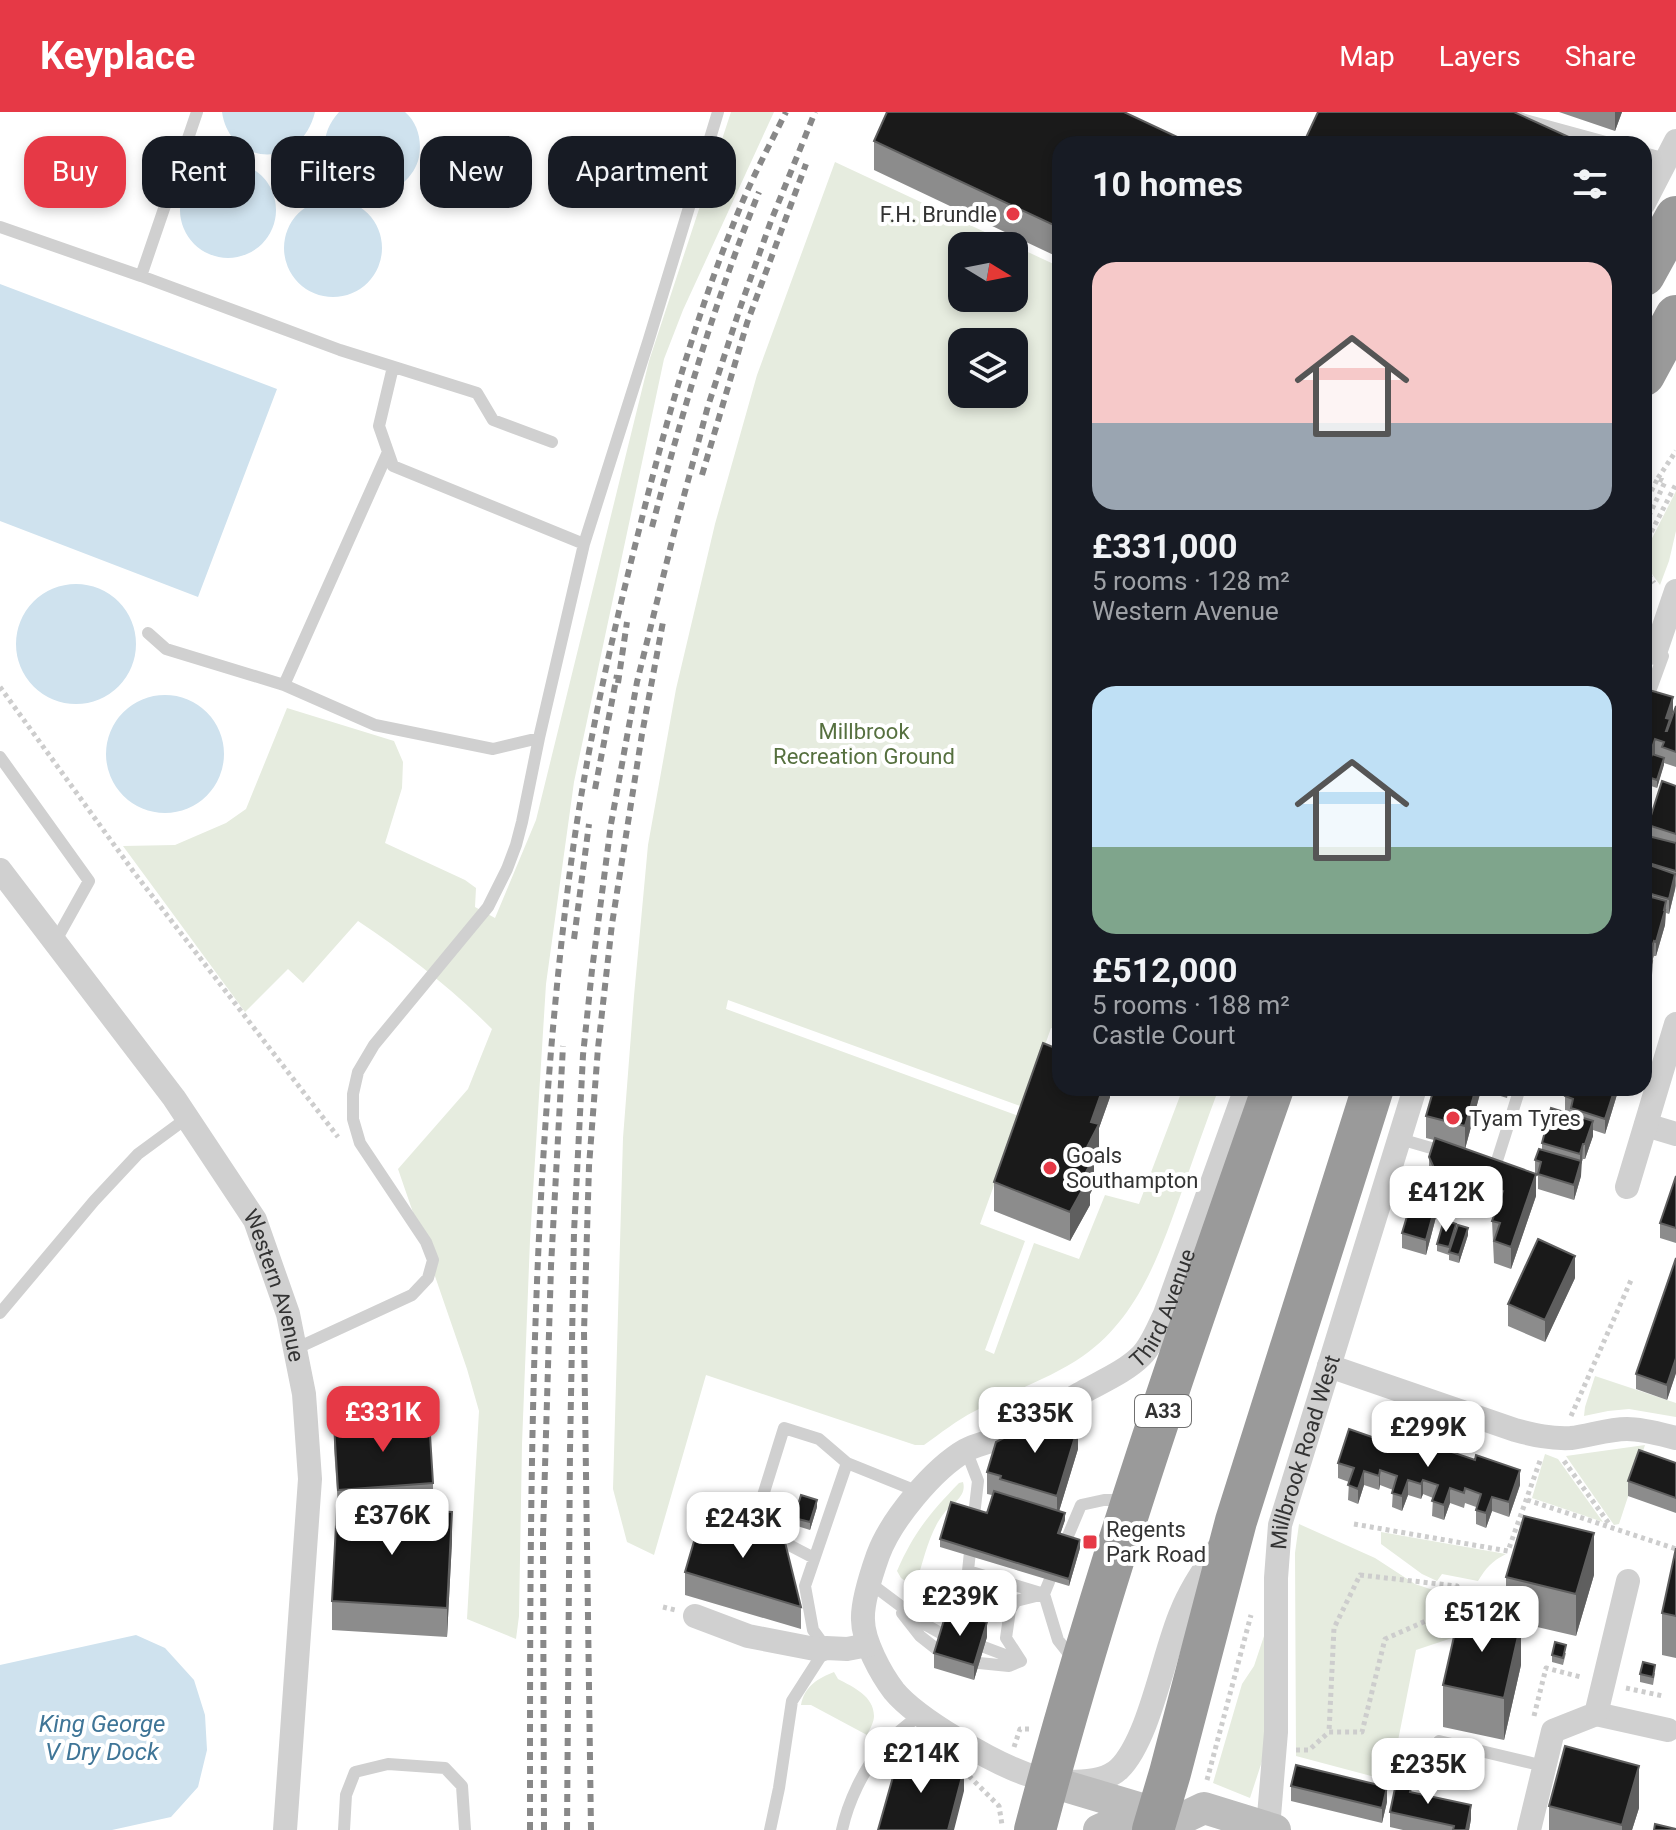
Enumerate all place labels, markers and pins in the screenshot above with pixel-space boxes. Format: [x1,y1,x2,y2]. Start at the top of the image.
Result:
place label: F.H. Brundle [880,202,997,227]
marker: F.H. Brundle [1004,205,1022,223]
place label: Tyam Tyres [1469,1106,1581,1131]
marker: Tyam Tyres [1444,1109,1462,1127]
place label: Goals Southampton [1066,1143,1198,1193]
marker: Goals Southampton [1041,1159,1059,1177]
pin: £412K [1390,1166,1502,1234]
pin: £331K [327,1386,439,1454]
pin: £335K [979,1387,1091,1455]
pin: £299K [1372,1401,1484,1469]
pin: £376K [336,1489,448,1557]
pin: £243K [687,1492,799,1560]
place label: Regents Park Road [1106,1517,1206,1567]
marker: Regents Park Road [1081,1533,1099,1551]
pin: £239K [904,1570,1016,1638]
pin: £512K [1426,1586,1538,1654]
pin: £214K [865,1727,977,1795]
pin: £235K [1372,1738,1484,1806]

